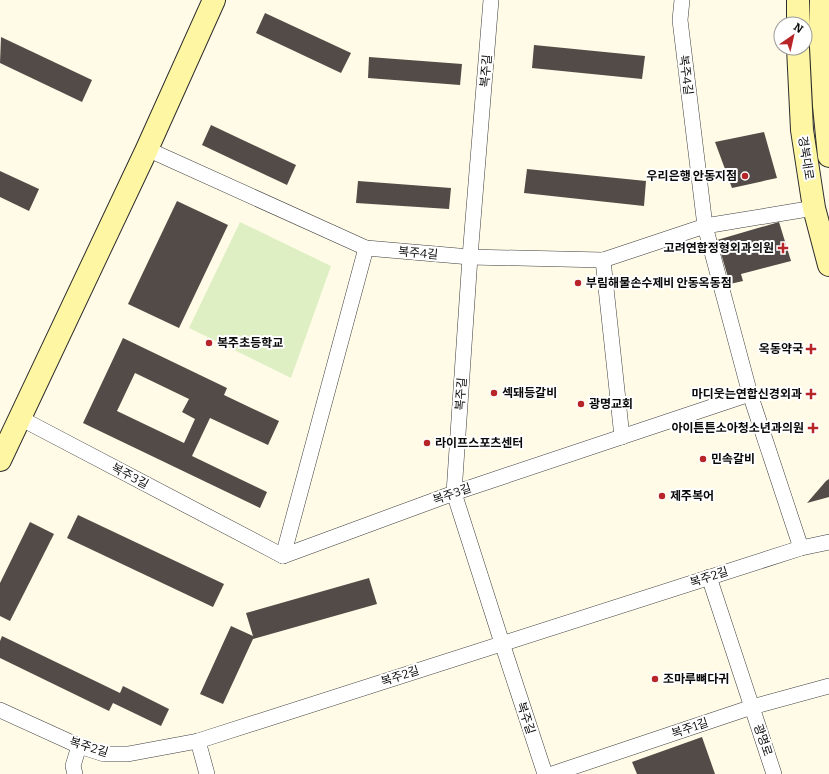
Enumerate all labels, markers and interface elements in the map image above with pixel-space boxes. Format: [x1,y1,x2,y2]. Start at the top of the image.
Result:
north arrow [773,16,813,56]
text: N [791,20,806,36]
street label: 복주길 [478,54,494,88]
street label: 복주4길 [677,54,695,96]
street label: 경북대로 [796,135,816,181]
place label: 우리은행 안동지점 [647,169,737,183]
marker: 우리은행 안동지점 [740,171,750,181]
place label: 고려연합정형외과의원 [664,241,774,255]
marker: 고려연합정형외과의원 [777,242,789,254]
street label: 복주4길 [397,244,439,262]
place label: 부림해물손수제비 안동옥동점 [586,276,732,290]
marker: 부림해물손수제비 안동옥동점 [573,278,583,288]
place label: 복주초등학교 [217,336,283,350]
marker: 복주초등학교 [204,338,214,348]
place label: 옥동약국 [759,342,803,356]
marker: 옥동약국 [806,344,816,354]
street label: 복주길 [453,377,469,411]
place label: 섹돼등갈비 [502,386,557,400]
place label: 마디웃는연합신경외과 [692,387,802,401]
marker: 섹돼등갈비 [489,388,499,398]
marker: 마디웃는연합신경외과 [805,388,817,400]
place label: 광명교회 [589,397,633,411]
marker: 광명교회 [576,399,586,409]
place label: 아이튼튼소아청소년과의원 [672,421,804,435]
marker: 아이튼튼소아청소년과의원 [807,422,819,434]
place label: 라이프스포츠센터 [435,436,523,450]
marker: 라이프스포츠센터 [422,438,432,448]
place label: 민속갈비 [711,452,755,466]
marker: 민속갈비 [698,454,708,464]
street label: 복주3길 [109,460,151,492]
street label: 복주3길 [431,481,473,507]
place label: 제주복어 [670,489,714,503]
marker: 제주복어 [657,491,667,501]
street label: 복주2길 [688,564,730,590]
street label: 복주2길 [379,663,421,689]
place label: 조마루뼈다귀 [663,672,729,686]
marker: 조마루뼈다귀 [650,674,660,684]
street label: 복주길 [514,700,538,736]
street label: 복주1길 [670,715,710,741]
street label: 광명로 [751,722,775,758]
street label: 복주2길 [68,735,110,759]

